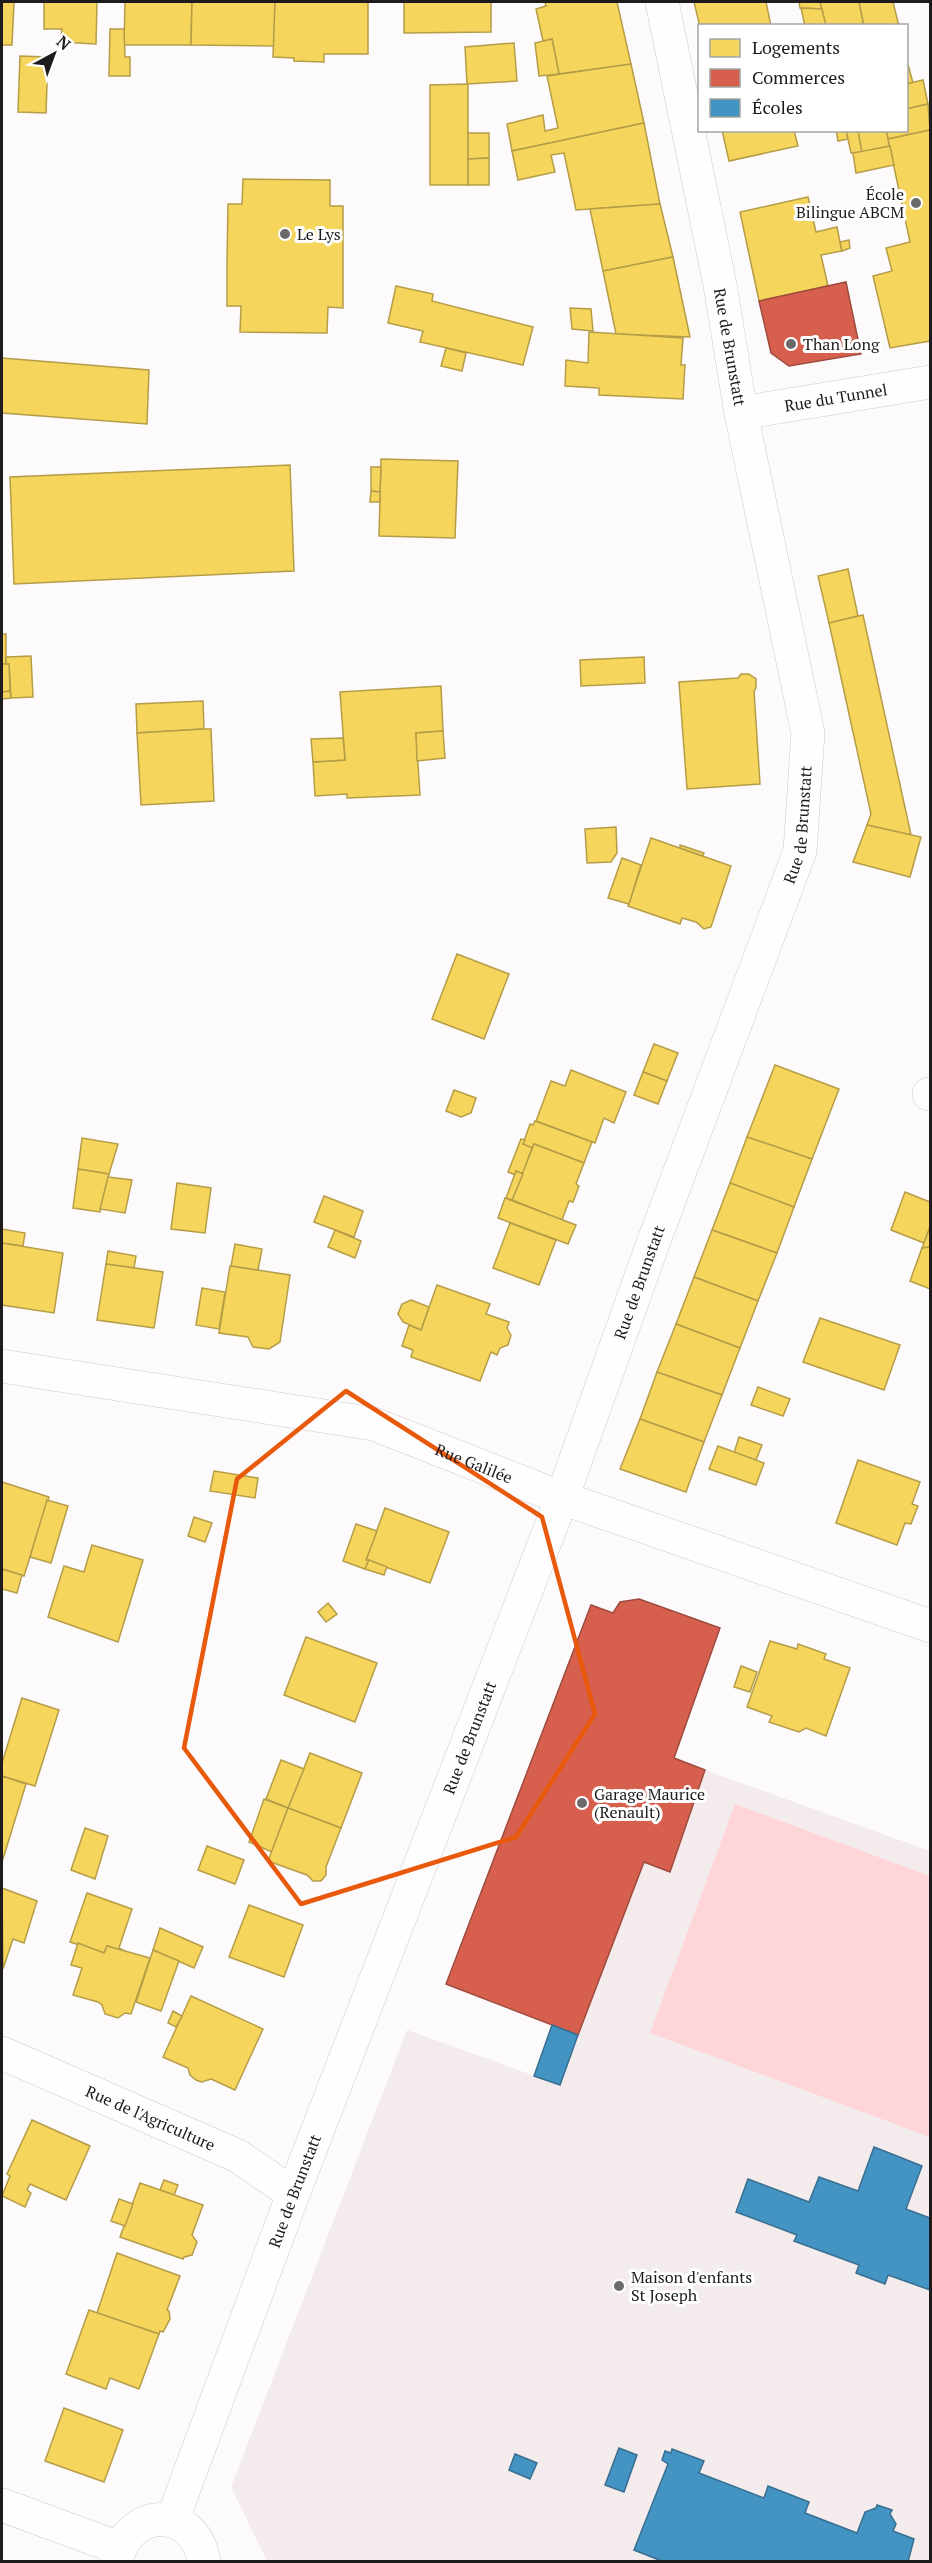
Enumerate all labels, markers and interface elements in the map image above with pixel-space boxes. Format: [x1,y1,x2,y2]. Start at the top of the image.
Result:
north arrow [24,24,84,84]
legend [698,24,908,132]
text: N [52,30,76,55]
text: Logements [752,35,840,59]
text: Commerces [752,65,845,89]
text: Écoles [752,95,803,119]
place label: École Bilingue ABCM [796,183,904,223]
marker: École Bilingue ABCM [909,196,923,210]
place label: Le Lys [297,223,341,245]
marker: Le Lys [278,227,292,241]
street label: Rue de Brunstatt [709,286,751,408]
place label: Than Long [803,333,880,355]
marker: Than Long [784,337,798,351]
street label: Rue du Tunnel [783,378,889,417]
street label: Rue de Brunstatt [778,765,817,887]
street label: Rue de Brunstatt [609,1222,670,1342]
street label: Rue Galilée [432,1438,516,1488]
street label: Rue de Brunstatt [438,1678,501,1797]
place label: Garage Maurice (Renault) [594,1783,705,1823]
marker: Garage Maurice (Renault) [575,1796,589,1810]
street label: Rue de l'Agriculture [82,2080,219,2156]
street label: Rue de Brunstatt [263,2131,326,2251]
place label: Maison d'enfants St Joseph [631,2266,752,2306]
marker: Maison d'enfants St Joseph [612,2279,626,2293]

